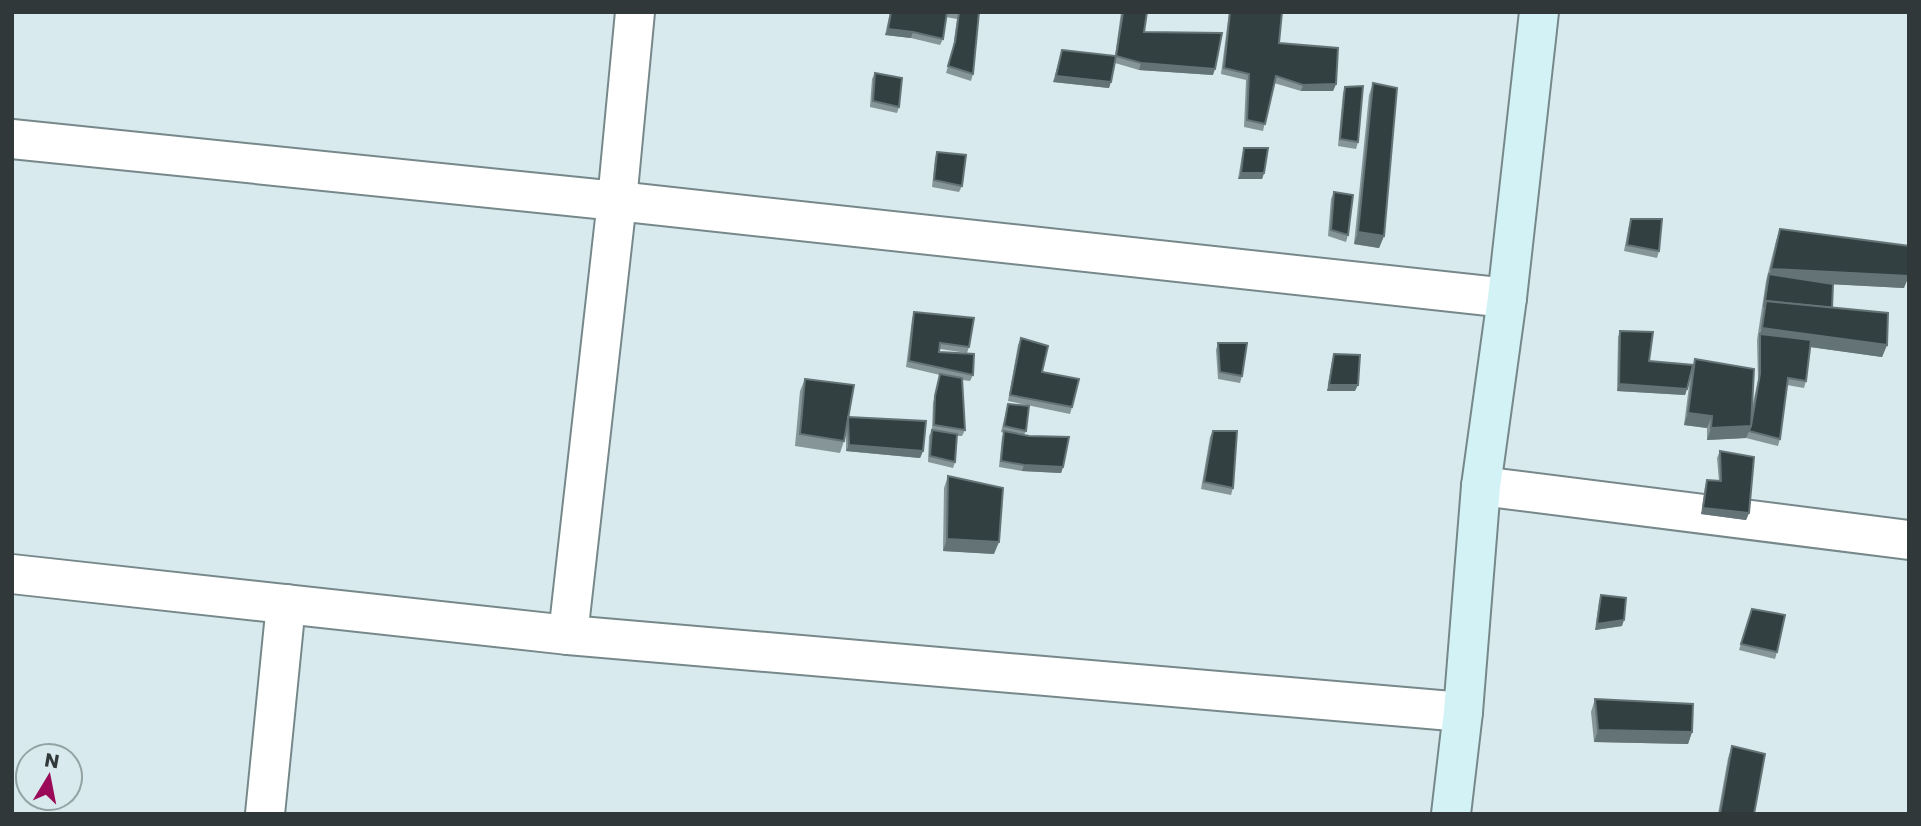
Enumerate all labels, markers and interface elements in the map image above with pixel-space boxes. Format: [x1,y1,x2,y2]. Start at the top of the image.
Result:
north arrow [14,742,84,812]
text: N [42,746,61,775]

